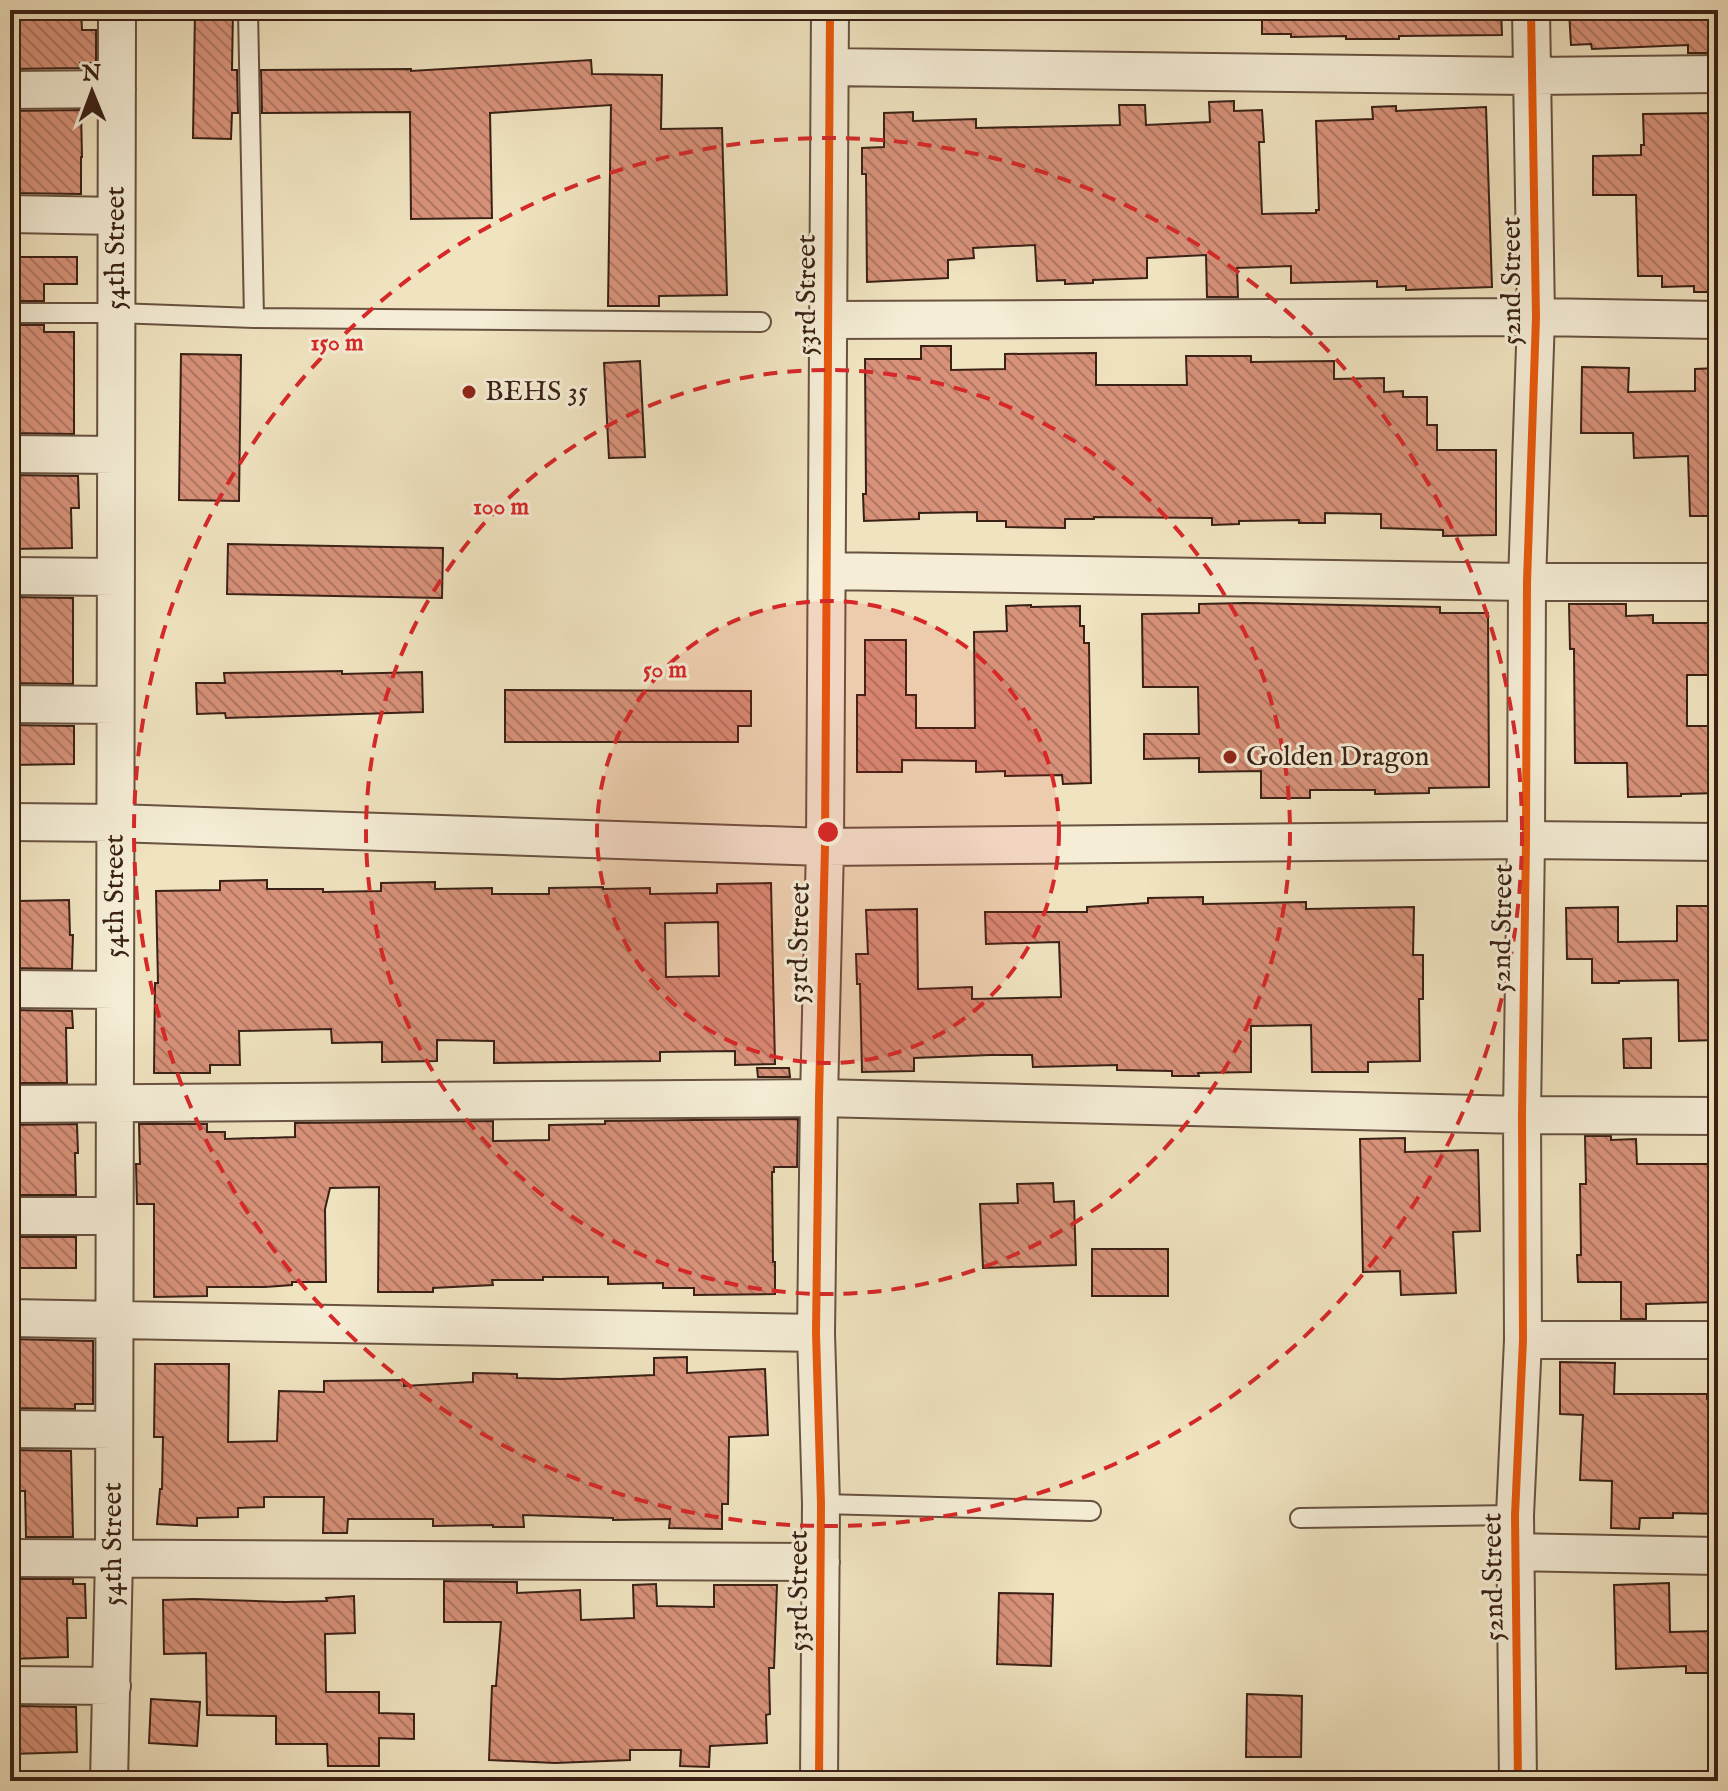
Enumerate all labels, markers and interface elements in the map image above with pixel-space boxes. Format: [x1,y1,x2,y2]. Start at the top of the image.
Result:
north arrow [52,52,132,132]
text: N [81,60,101,88]
street label: 54th Street [99,186,134,310]
street label: 52nd Street [1495,216,1530,345]
street label: 53rd Street [790,234,825,356]
text: 150 m [310,328,364,359]
place label: BEHS 35 [485,375,588,410]
marker: BEHS 35 [460,383,478,401]
text: 100 m [473,492,530,523]
text: 50 m [643,655,688,686]
place label: Golden Dragon [1246,740,1430,775]
marker: Golden Dragon [1221,748,1239,766]
centre of rings [814,818,842,846]
street label: 54th Street [98,834,133,958]
street label: 52nd Street [1484,863,1522,993]
street label: 53rd Street [781,882,819,1004]
street label: 54th Street [96,1482,131,1606]
street label: 52nd Street [1475,1512,1513,1642]
street label: 53rd Street [782,1530,817,1652]

